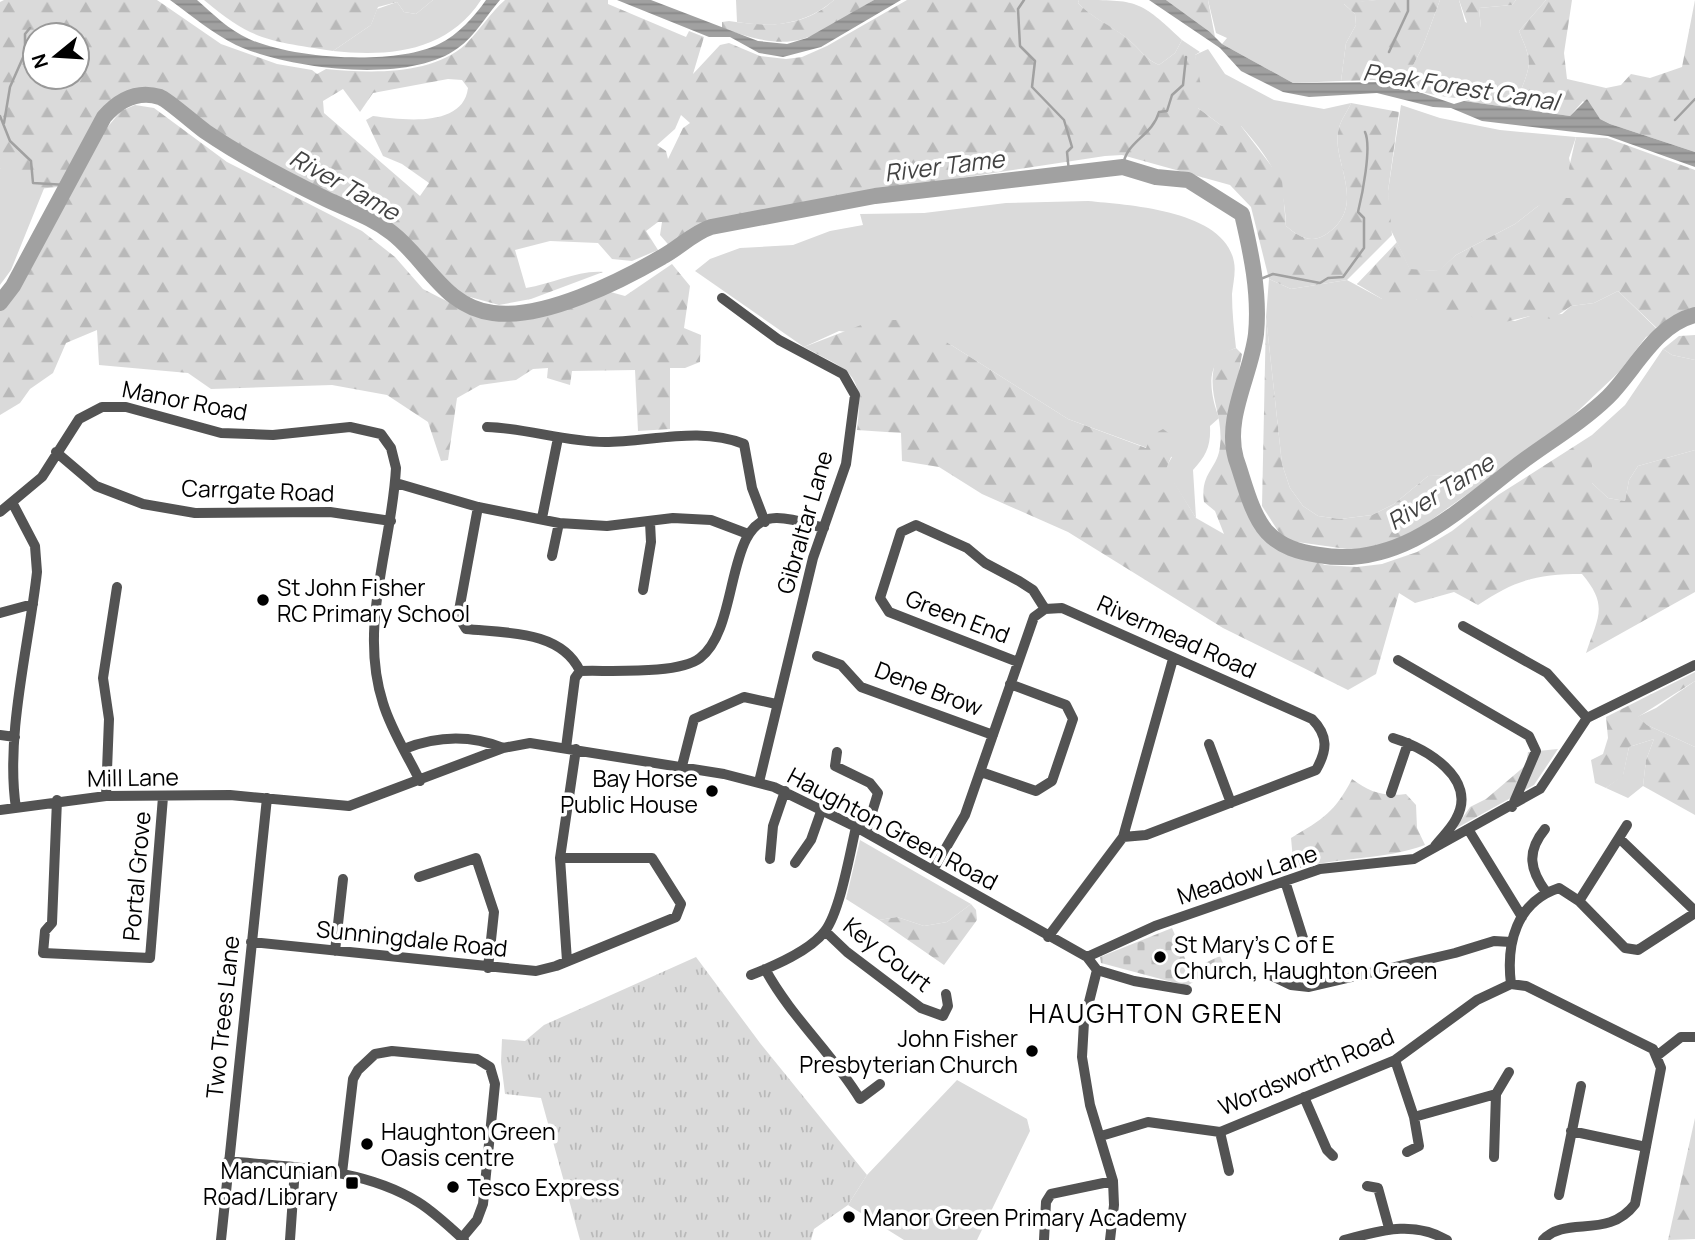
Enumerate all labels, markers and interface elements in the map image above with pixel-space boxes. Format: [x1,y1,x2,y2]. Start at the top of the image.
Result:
north arrow [21,21,91,91]
text: N [25,51,54,72]
water label: Peak Forest Canal [1361,54,1564,118]
water label: River Tame [284,140,407,229]
water label: River Tame [882,141,1008,189]
street label: Manor Road [120,372,250,428]
water label: River Tame [1380,444,1501,537]
street label: Gibraltar Lane [768,447,840,597]
street label: Carrgate Road [181,471,335,509]
place label: St John Fisher RC Primary School [277,571,470,629]
street label: Green End [901,581,1015,651]
street label: Rivermead Road [1092,587,1262,685]
marker: St John Fisher RC Primary School [255,592,271,608]
street label: Dene Brow [870,653,988,723]
street label: Haughton Green Road [782,759,1004,897]
street label: Mill Lane [87,760,179,794]
place label: Bay Horse Public House [560,762,698,820]
marker: Bay Horse Public House [704,783,720,799]
street label: Portal Grove [114,810,158,942]
street label: Meadow Lane [1173,836,1321,912]
street label: Key Court [837,909,939,999]
street label: Sunningdale Road [315,912,509,964]
place label: St Mary's C of E Church, Haughton Green [1174,928,1438,986]
street label: Two Trees Lane [198,934,246,1100]
marker: St Mary's C of E Church, Haughton Green [1152,949,1168,965]
district label: HAUGHTON GREEN [1028,995,1284,1031]
street label: Wordsworth Road [1213,1020,1399,1122]
place label: John Fisher Presbyterian Church [799,1022,1018,1080]
marker: John Fisher Presbyterian Church [1024,1043,1040,1059]
place label: Haughton Green Oasis centre [381,1115,556,1173]
marker: Haughton Green Oasis centre [359,1136,375,1152]
place label: Mancunian Road/Library [203,1154,338,1212]
place label: Tesco Express [467,1171,620,1203]
marker: Mancunian Road/Library [344,1175,360,1191]
marker: Tesco Express [445,1179,461,1195]
place label: Manor Green Primary Academy [863,1201,1187,1233]
marker: Manor Green Primary Academy [841,1209,857,1225]

